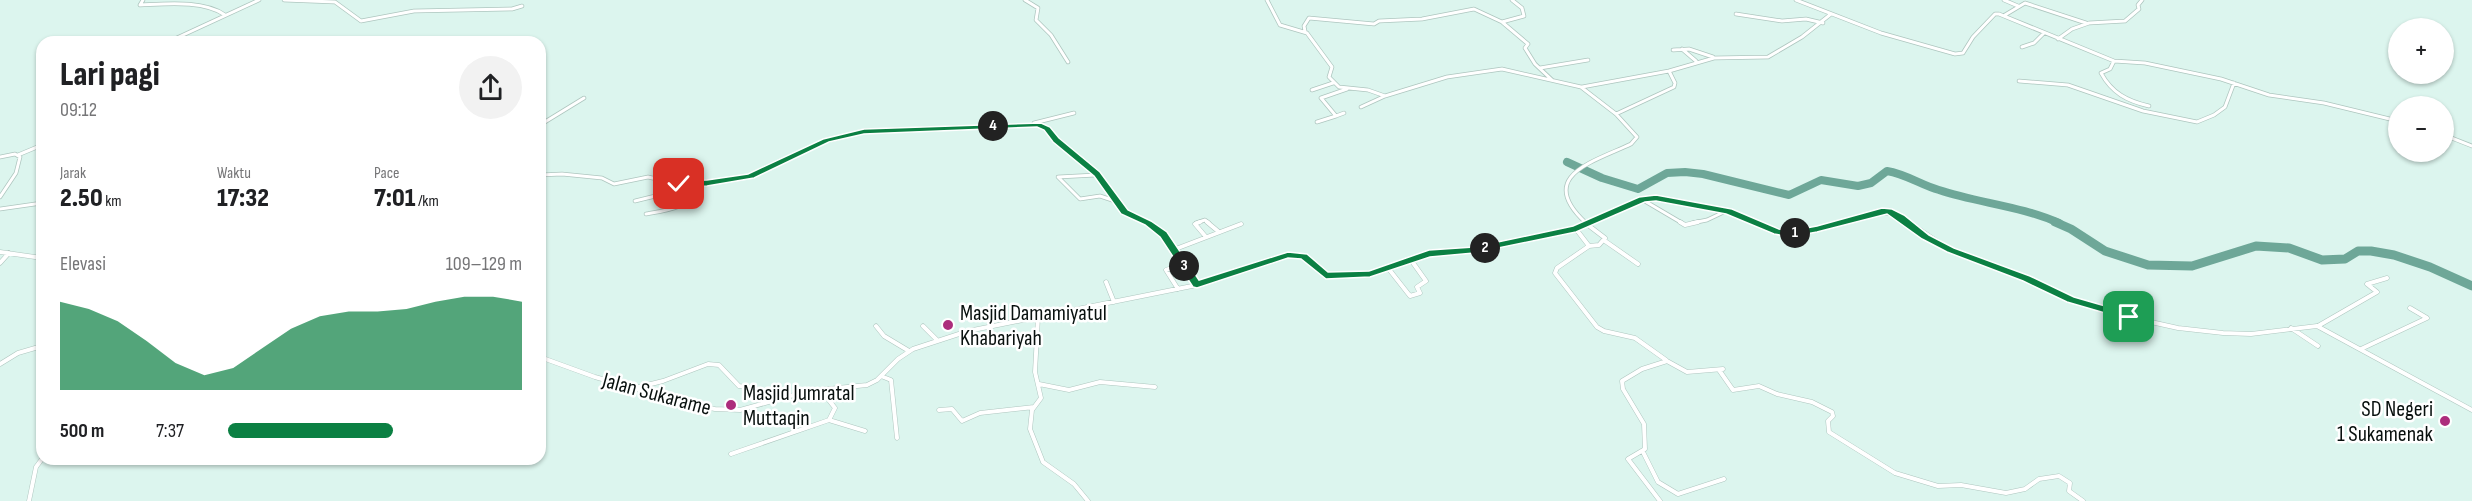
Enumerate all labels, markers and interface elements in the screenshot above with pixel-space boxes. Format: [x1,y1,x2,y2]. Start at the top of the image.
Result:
map controls [2388,18,2454,162]
button: + [2388,18,2454,84]
text: Lari pagi [60,55,160,95]
button: share [459,56,522,119]
button: − [2388,96,2454,162]
text: 09:12 [60,98,97,122]
pin: 4 [978,111,1008,141]
text: 4 [989,116,997,135]
pin [653,158,704,209]
text: Jarak [60,164,86,183]
text: Waktu [217,164,251,183]
text: Pace [374,164,399,183]
icon: check [662,167,695,200]
text: 2.50 [60,183,103,214]
text: 17:32 [217,183,269,214]
text: 7:01 [374,183,415,214]
text: km [103,192,122,211]
text: /km [415,192,439,211]
pin: 1 [1780,218,1810,248]
text: 1 [1792,223,1798,242]
pin: 2 [1470,233,1500,263]
text: 2 [1481,238,1489,257]
pin: 3 [1169,251,1199,281]
text: Elevasi [60,252,106,276]
text: 109–129 m [446,252,522,276]
text: 3 [1180,256,1188,275]
pin [2103,291,2154,342]
place label: Masjid Damamiyatul Khabariyah [960,300,1107,352]
icon: arrive [2112,300,2145,333]
marker: Masjid Damamiyatul Khabariyah [941,318,955,332]
street label: Jalan Sukarame [598,367,714,422]
place label: Masjid Jumratal Muttaqin [743,380,855,432]
place label: SD Negeri 1 Sukamenak [2337,396,2434,448]
marker: Masjid Jumratal Muttaqin [724,398,738,412]
marker: SD Negeri 1 Sukamenak [2438,414,2452,428]
text: 500 m [60,419,104,443]
text: 7:37 [156,419,184,443]

